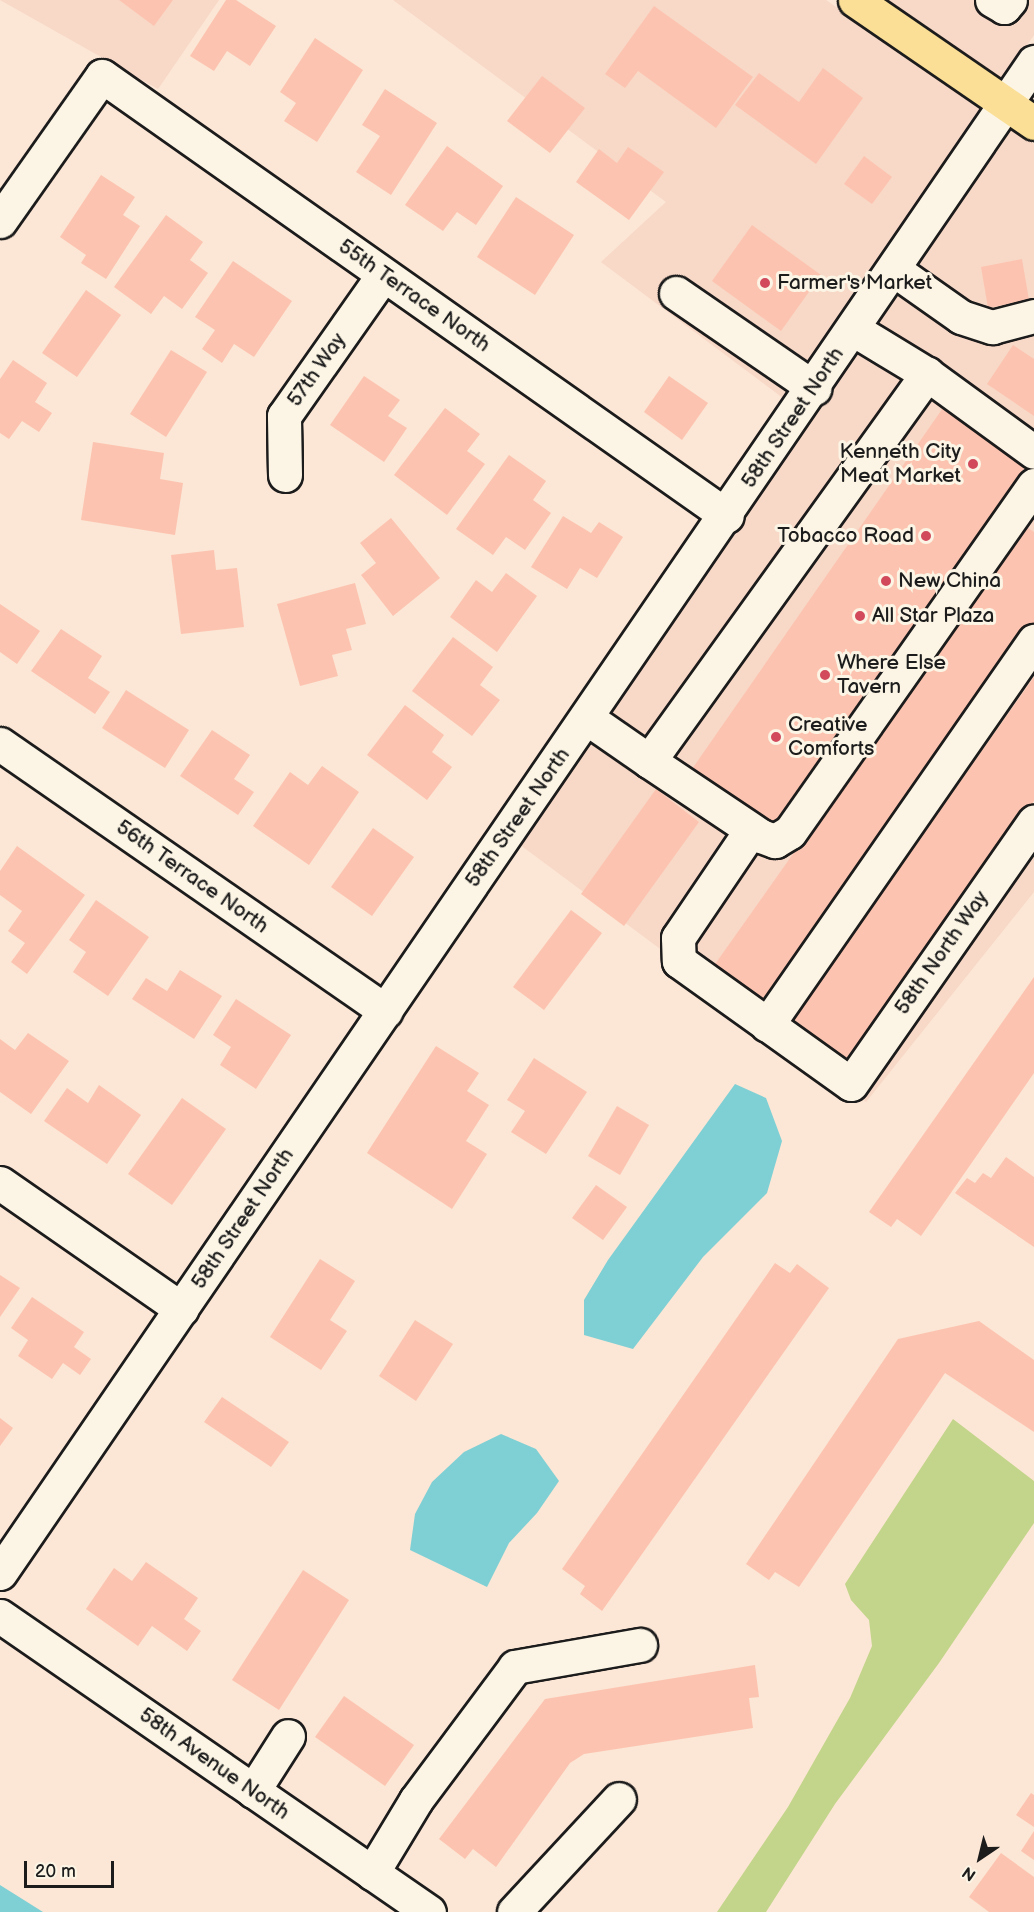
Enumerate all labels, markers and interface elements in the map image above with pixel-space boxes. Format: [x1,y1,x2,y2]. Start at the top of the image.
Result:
street label: 55th Terrace North [333,234,495,358]
place label: Farmer's Market [777,270,932,296]
marker: Farmer's Market [758,276,772,290]
street label: 57th Way [282,328,352,412]
street label: 58th Street North [736,343,850,493]
place label: Kenneth City Meat Market [840,439,961,489]
marker: Kenneth City Meat Market [966,457,980,471]
place label: Tobacco Road [777,523,914,549]
marker: Tobacco Road [919,529,933,543]
place label: New China [898,568,1001,594]
marker: New China [879,574,893,588]
place label: All Star Plaza [872,603,995,629]
marker: All Star Plaza [853,609,867,623]
place label: Where Else Tavern [837,650,946,700]
marker: Where Else Tavern [818,668,832,682]
place label: Creative Comforts [788,712,874,762]
marker: Creative Comforts [769,730,783,744]
street label: 58th Street North [460,743,576,893]
street label: 56th Terrace North [111,815,273,939]
street label: 58th North Way [890,886,994,1020]
street label: 58th Street North [186,1144,300,1294]
street label: 58th Avenue North [134,1703,294,1825]
north arrow [950,1828,1010,1888]
scale bar [27,1849,117,1887]
text: 20 m [35,1861,76,1882]
text: N [959,1862,980,1884]

